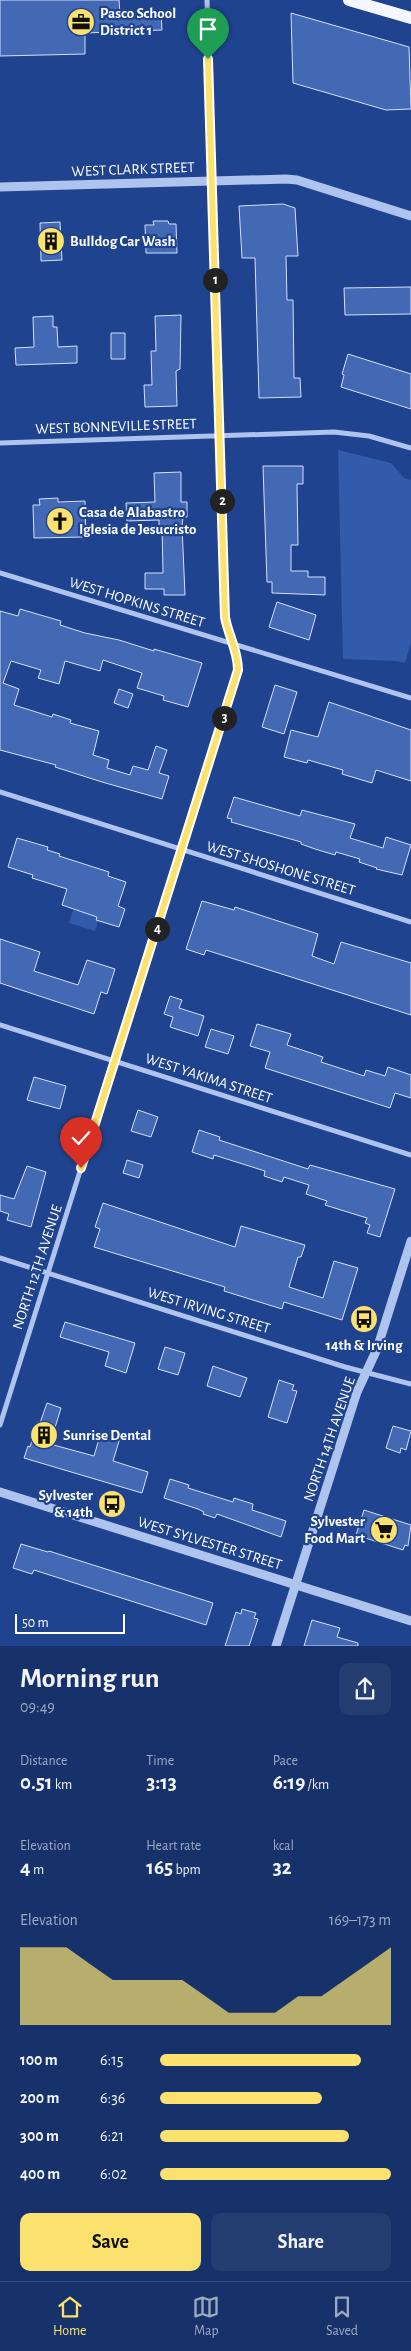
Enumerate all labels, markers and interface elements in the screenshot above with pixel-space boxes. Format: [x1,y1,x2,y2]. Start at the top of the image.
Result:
place label: Pasco School District 1 [100,6,176,38]
office icon: Pasco School District 1 [66,7,96,37]
pin [187,8,229,59]
icon: arrive [194,15,222,43]
street label: WEST CLARK STREET [71,160,196,179]
building icon: Bulldog Car Wash [36,226,66,256]
place label: Bulldog Car Wash [70,234,176,249]
pin: 1 [202,268,228,292]
text: 1 [213,273,218,287]
street label: WEST BONNEVILLE STREET [35,416,198,437]
pin: 2 [210,488,234,514]
text: 2 [219,494,226,508]
place label: Casa de Alabastro Iglesia de Jesucristo [79,505,196,537]
church icon: Casa de Alabastro Iglesia de Jesucristo [45,506,75,536]
street label: WEST HOPKINS STREET [67,575,207,630]
pin: 3 [212,706,236,730]
text: 3 [221,711,228,725]
street label: WEST SHOSHONE STREET [205,839,358,898]
pin: 4 [144,916,170,942]
text: 4 [154,922,161,936]
street label: WEST YAKIMA STREET [143,1051,275,1106]
pin [60,1117,102,1168]
icon: check [67,1124,95,1152]
street label: NORTH 12TH AVENUE [10,1203,65,1331]
street label: WEST IRVING STREET [146,1285,273,1336]
bus stop icon: 14th & Irving [349,1304,379,1334]
place label: 14th & Irving [326,1338,403,1353]
street label: NORTH 14TH AVENUE [301,1375,358,1503]
building icon: Sunrise Dental [29,1420,59,1450]
place label: Sunrise Dental [63,1428,151,1443]
place label: Sylvester & 14th [39,1488,94,1520]
bus stop icon: Sylvester & 14th [97,1489,127,1519]
street label: WEST SYLVESTER STREET [136,1514,284,1573]
place label: Sylvester Food Mart [304,1514,366,1546]
supermarket icon: Sylvester Food Mart [369,1515,399,1545]
scale bar [15,1611,125,1634]
text: 50 m [22,1616,49,1630]
button: share [339,1663,391,1715]
text: Morning run [20,1665,160,1693]
text: 09:49 [20,1699,55,1715]
text: Distance [20,1754,67,1768]
text: Time [146,1754,174,1768]
text: Pace [273,1754,298,1768]
text: 0.51 [20,1772,52,1793]
text: 3:13 [146,1772,177,1793]
text: 6:19 [273,1772,305,1793]
text: km [52,1778,72,1792]
text: /km [305,1778,329,1792]
text: Elevation [20,1839,71,1853]
text: Heart rate [146,1839,201,1853]
text: kcal [273,1839,294,1853]
text: 4 [20,1857,31,1878]
text: 165 [146,1857,173,1878]
text: 32 [273,1857,292,1878]
text: m [31,1863,44,1877]
text: bpm [173,1863,201,1877]
text: Elevation [20,1912,78,1928]
text: 169–173 m [329,1912,391,1928]
text: 100 m [20,2052,58,2068]
text: 6:15 [100,2052,123,2068]
text: 200 m [20,2090,60,2106]
text: 6:36 [100,2090,125,2106]
text: 300 m [20,2128,59,2144]
text: 6:21 [100,2128,124,2144]
text: 400 m [20,2166,60,2182]
text: 6:02 [100,2166,127,2182]
button: Save [20,2213,201,2271]
button: Share [211,2213,391,2271]
tab: Home [53,2293,87,2340]
tab: Map [192,2293,220,2340]
tab: Saved [326,2293,358,2340]

